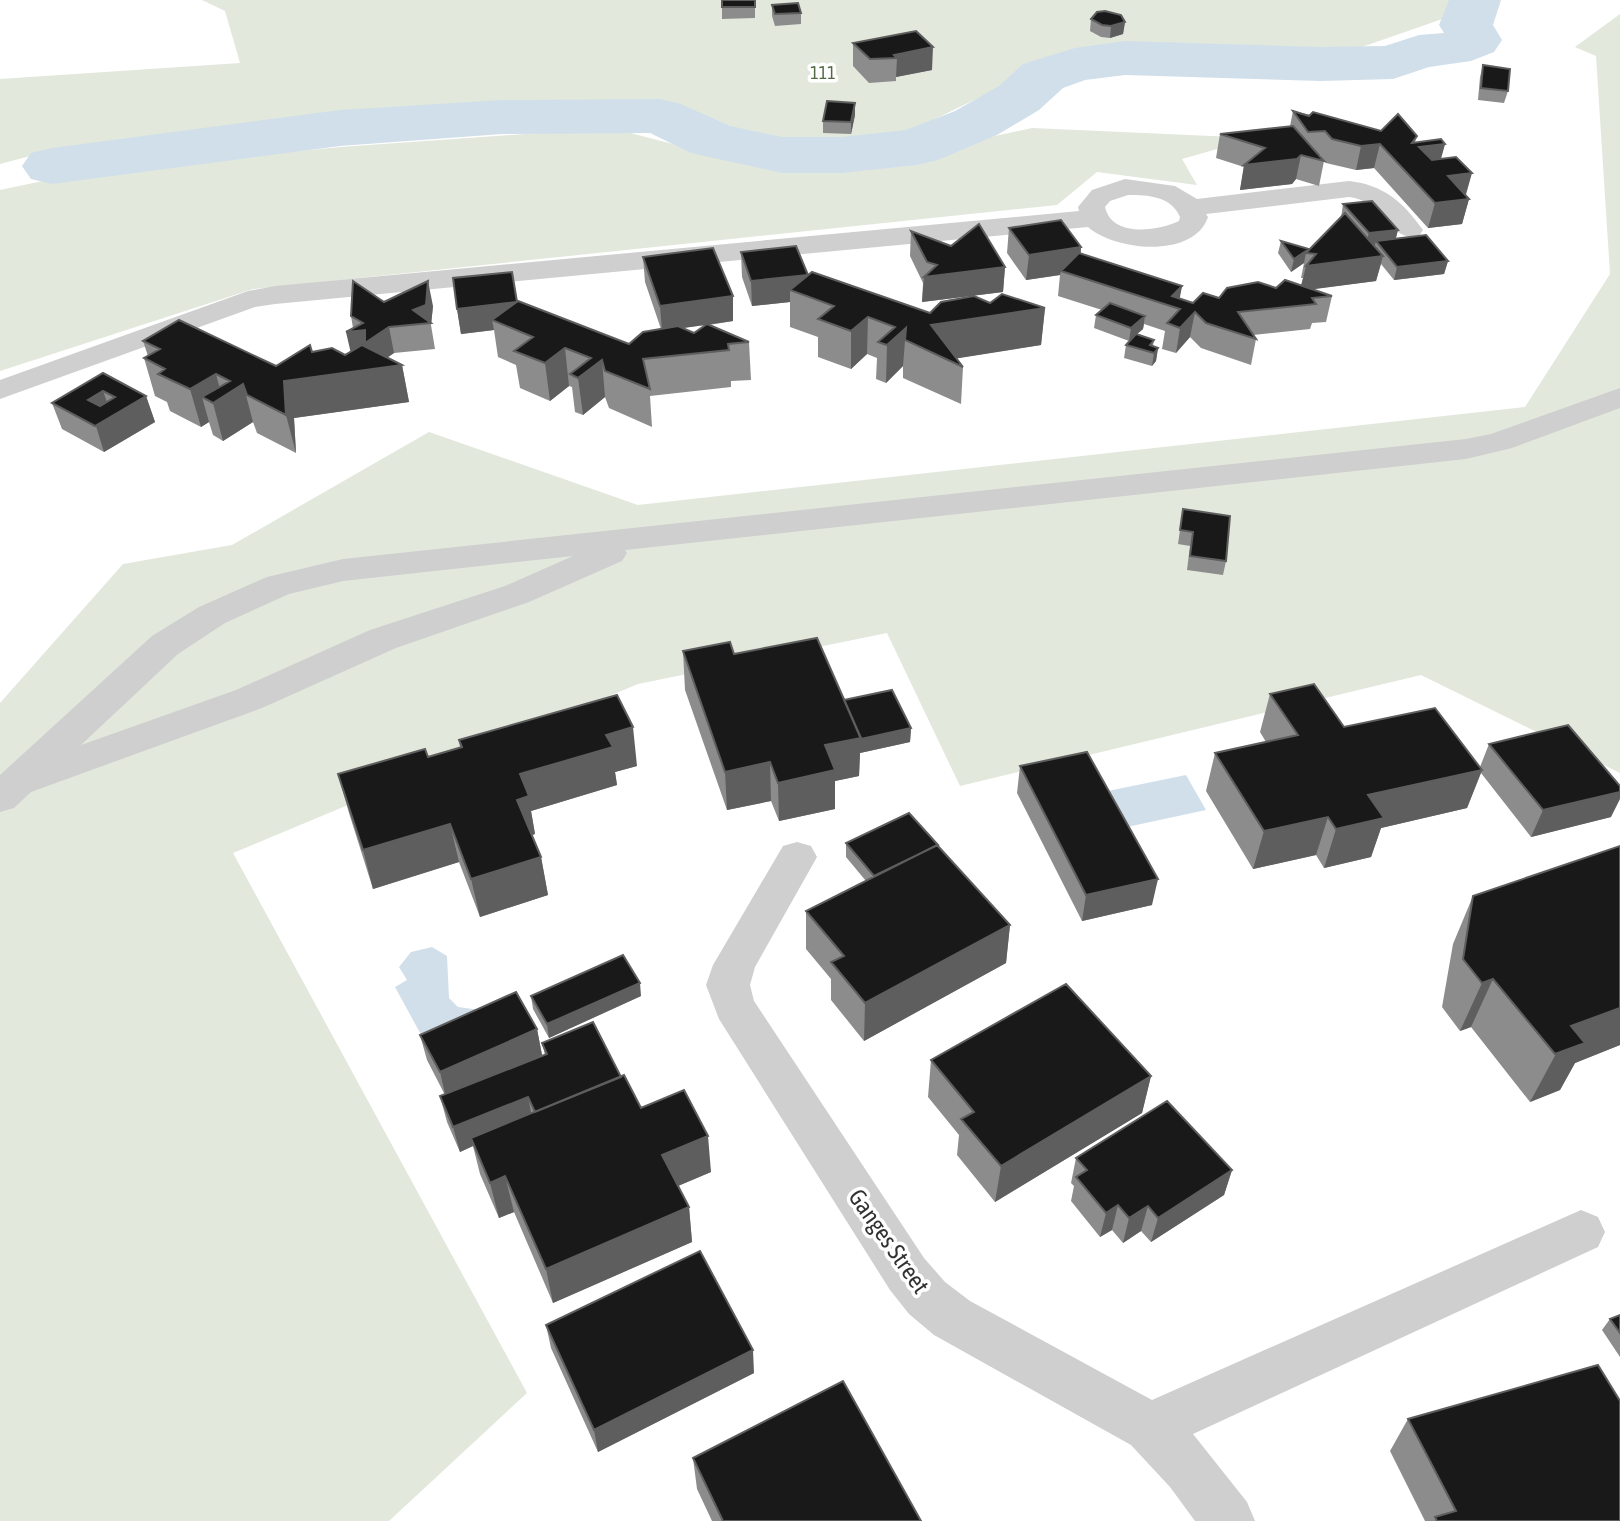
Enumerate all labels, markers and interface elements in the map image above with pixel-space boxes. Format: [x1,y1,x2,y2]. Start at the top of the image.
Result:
park label: 111 [810,62,836,83]
street label: Ganges Street [843,1184,935,1298]

